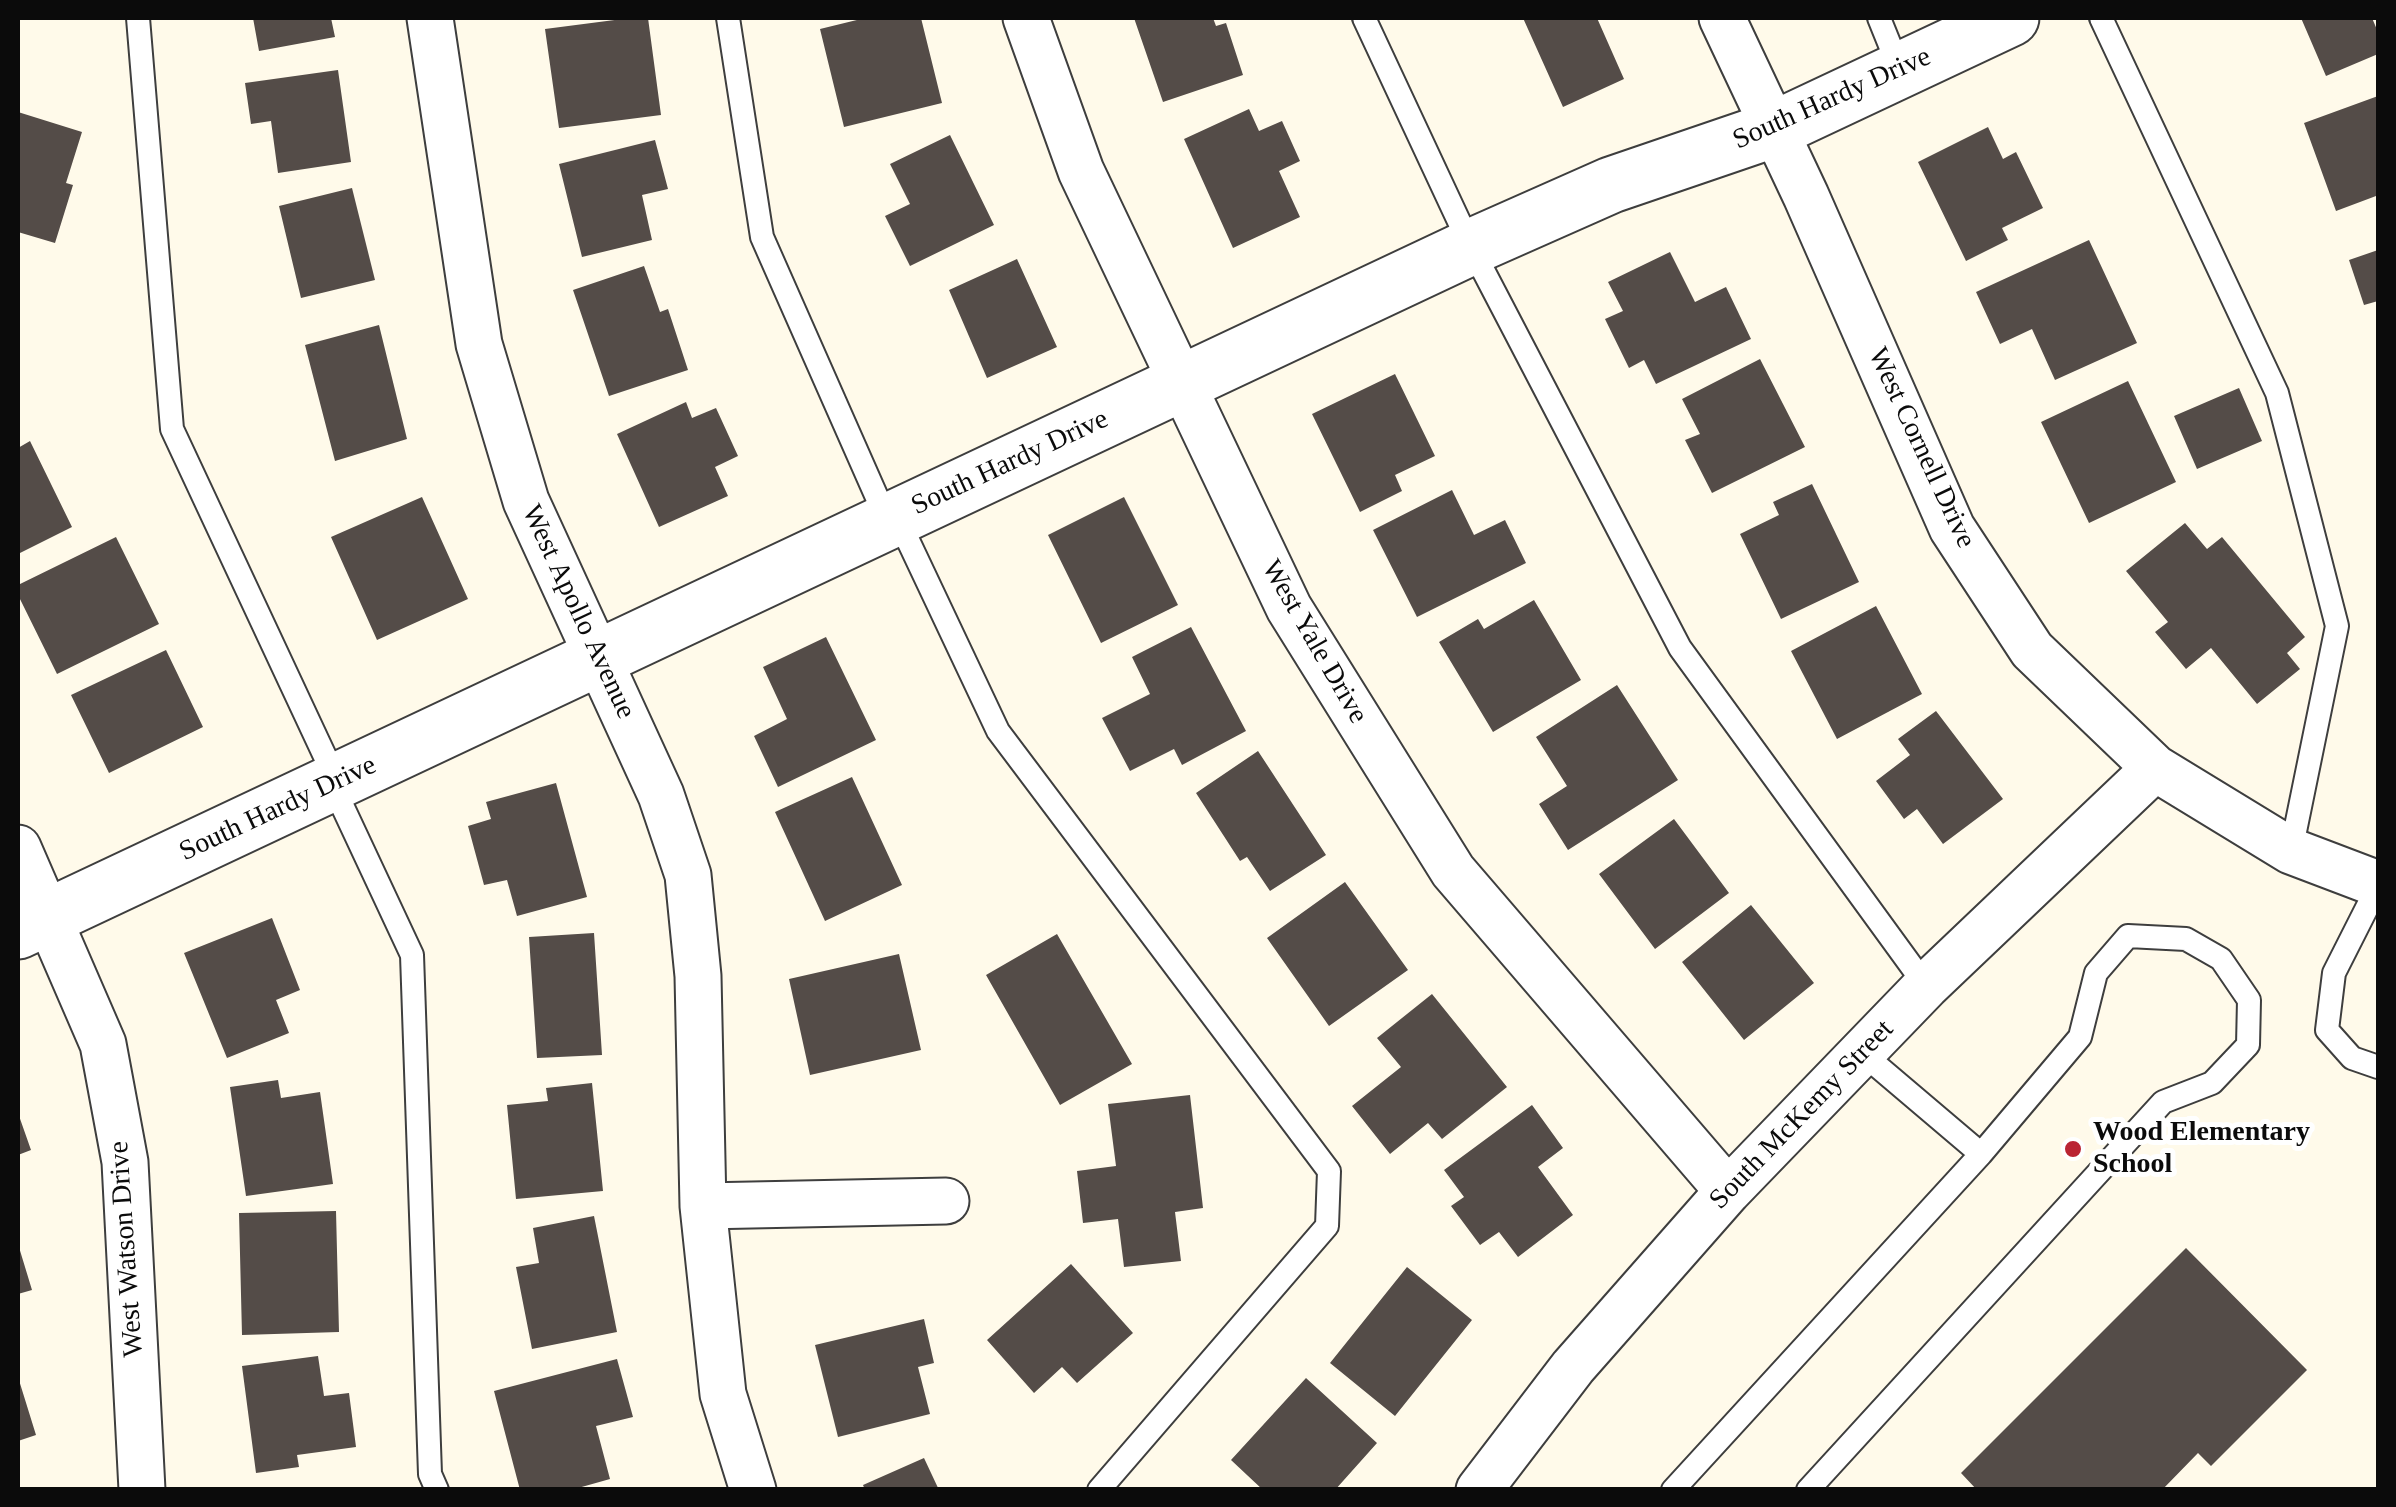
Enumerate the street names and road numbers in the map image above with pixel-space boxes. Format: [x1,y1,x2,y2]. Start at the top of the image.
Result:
street label: South Hardy Drive [1728,40,1936,158]
street label: West Cornell Drive [1860,343,1982,553]
street label: South Hardy Drive [906,403,1114,523]
street label: West Apollo Avenue [514,500,642,724]
street label: West Yale Drive [1254,554,1374,730]
street label: South Hardy Drive [174,749,382,869]
street label: South McKemy Street [1703,1013,1901,1217]
street label: West Watson Drive [103,1140,151,1358]

